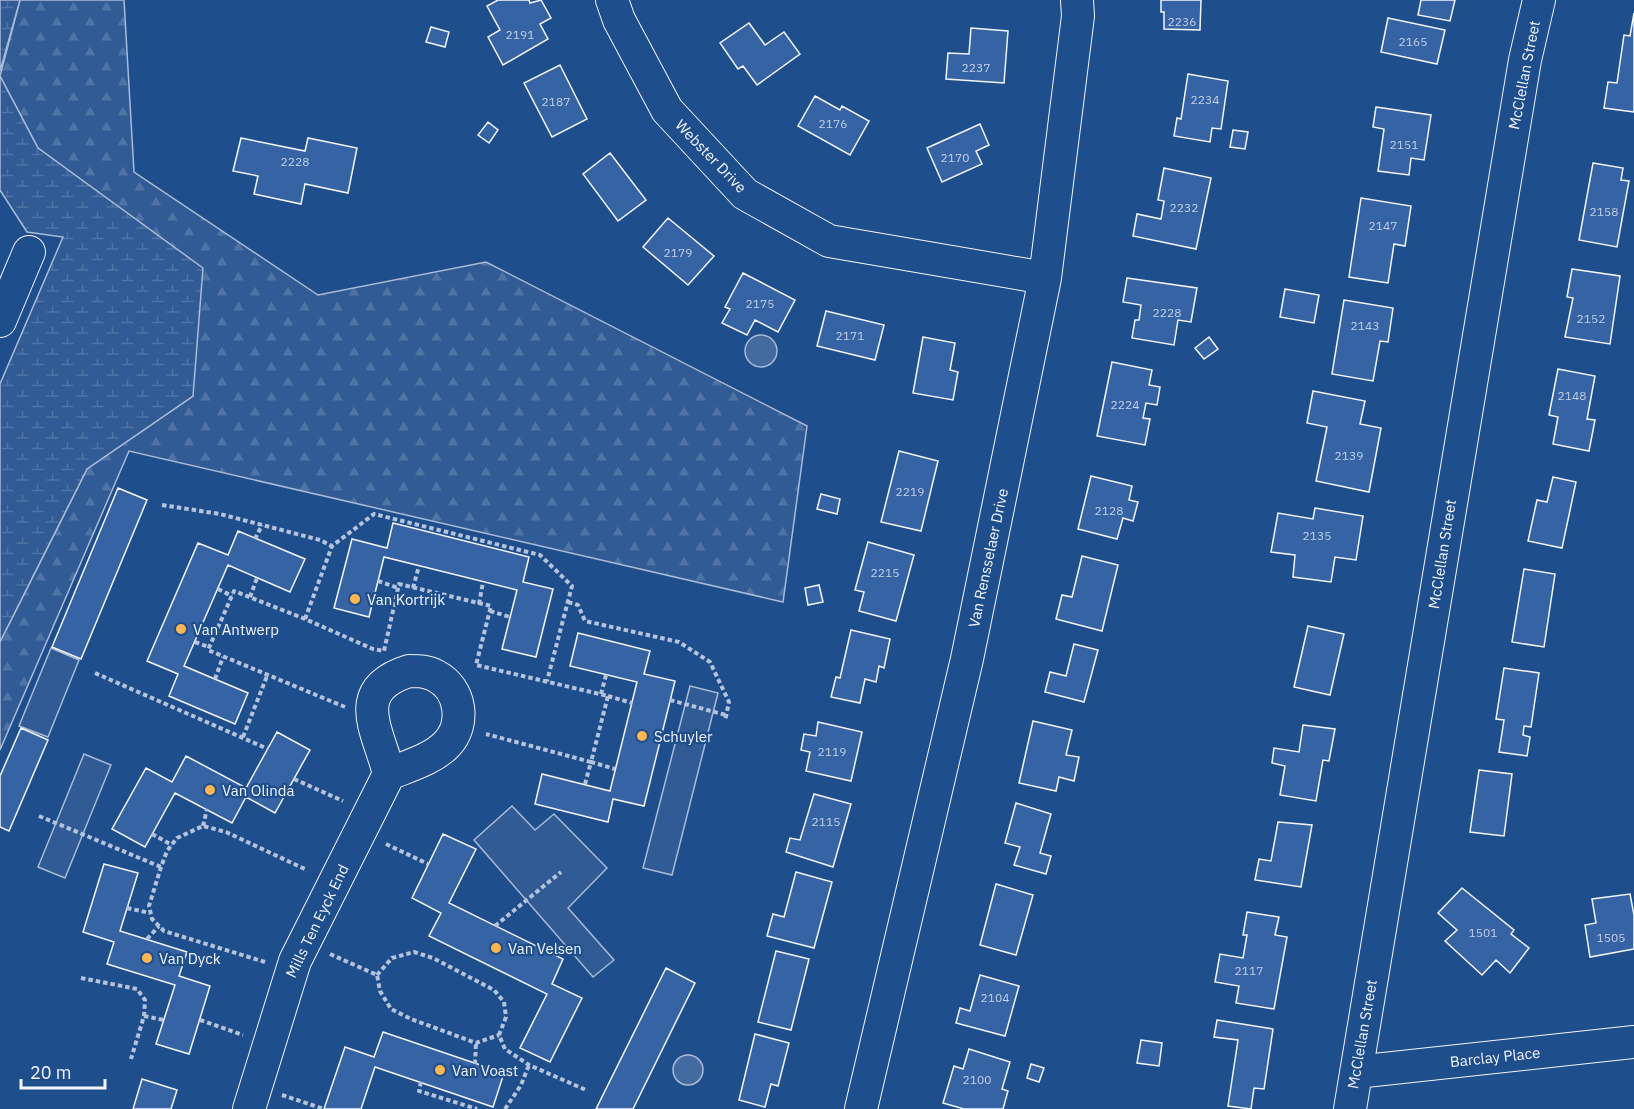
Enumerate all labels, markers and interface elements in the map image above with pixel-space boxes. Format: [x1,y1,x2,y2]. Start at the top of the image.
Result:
house number: 2236 [1168,14,1196,29]
street label: McClellan Street [1504,19,1544,131]
house number: 2191 [506,27,534,42]
house number: 2165 [1399,34,1427,49]
house number: 2237 [962,60,990,75]
house number: 2234 [1191,92,1219,107]
house number: 2187 [542,94,570,109]
street label: Webster Drive [671,115,751,197]
house number: 2176 [819,116,847,131]
house number: 2151 [1390,137,1418,152]
house number: 2170 [941,150,969,165]
house number: 2228 [281,154,309,169]
house number: 2232 [1170,200,1198,215]
house number: 2158 [1590,204,1618,219]
house number: 2147 [1369,218,1397,233]
house number: 2179 [664,245,692,260]
house number: 2175 [746,296,774,311]
house number: 2228 [1153,305,1181,320]
house number: 2152 [1577,311,1605,326]
house number: 2143 [1351,318,1379,333]
house number: 2171 [836,328,864,343]
house number: 2148 [1558,388,1586,403]
house number: 2224 [1111,397,1139,412]
house number: 2139 [1335,448,1363,463]
house number: 2219 [896,484,924,499]
street label: Van Rensselaer Drive [964,487,1012,629]
street label: McClellan Street [1424,498,1460,610]
house number: 2128 [1095,503,1123,518]
house number: 2135 [1303,528,1331,543]
house number: 2215 [871,565,899,580]
place label: Van Kortrijk [367,590,445,609]
marker: Van Kortrijk [348,592,362,606]
place label: Van Antwerp [193,620,279,639]
marker: Van Antwerp [174,622,188,636]
place label: Schuyler [654,727,713,746]
marker: Schuyler [635,729,649,743]
house number: 2119 [818,744,846,759]
place label: Van Olinda [222,781,294,800]
marker: Van Olinda [203,783,217,797]
house number: 2115 [812,814,840,829]
street label: Mills Ten Eyck End [281,861,353,981]
house number: 1501 [1469,925,1497,940]
house number: 1505 [1597,930,1625,945]
place label: Van Velsen [508,939,582,958]
marker: Van Velsen [489,941,503,955]
place label: Van Dyck [159,949,221,968]
marker: Van Dyck [140,951,154,965]
house number: 2117 [1235,963,1263,978]
street label: McClellan Street [1343,978,1381,1090]
house number: 2104 [981,990,1009,1005]
street label: Barclay Place [1449,1043,1541,1071]
scale bar [21,1052,105,1090]
text: 20 m [30,1061,72,1084]
place label: Van Voast [452,1061,518,1080]
marker: Van Voast [433,1063,447,1077]
house number: 2100 [963,1072,991,1087]

